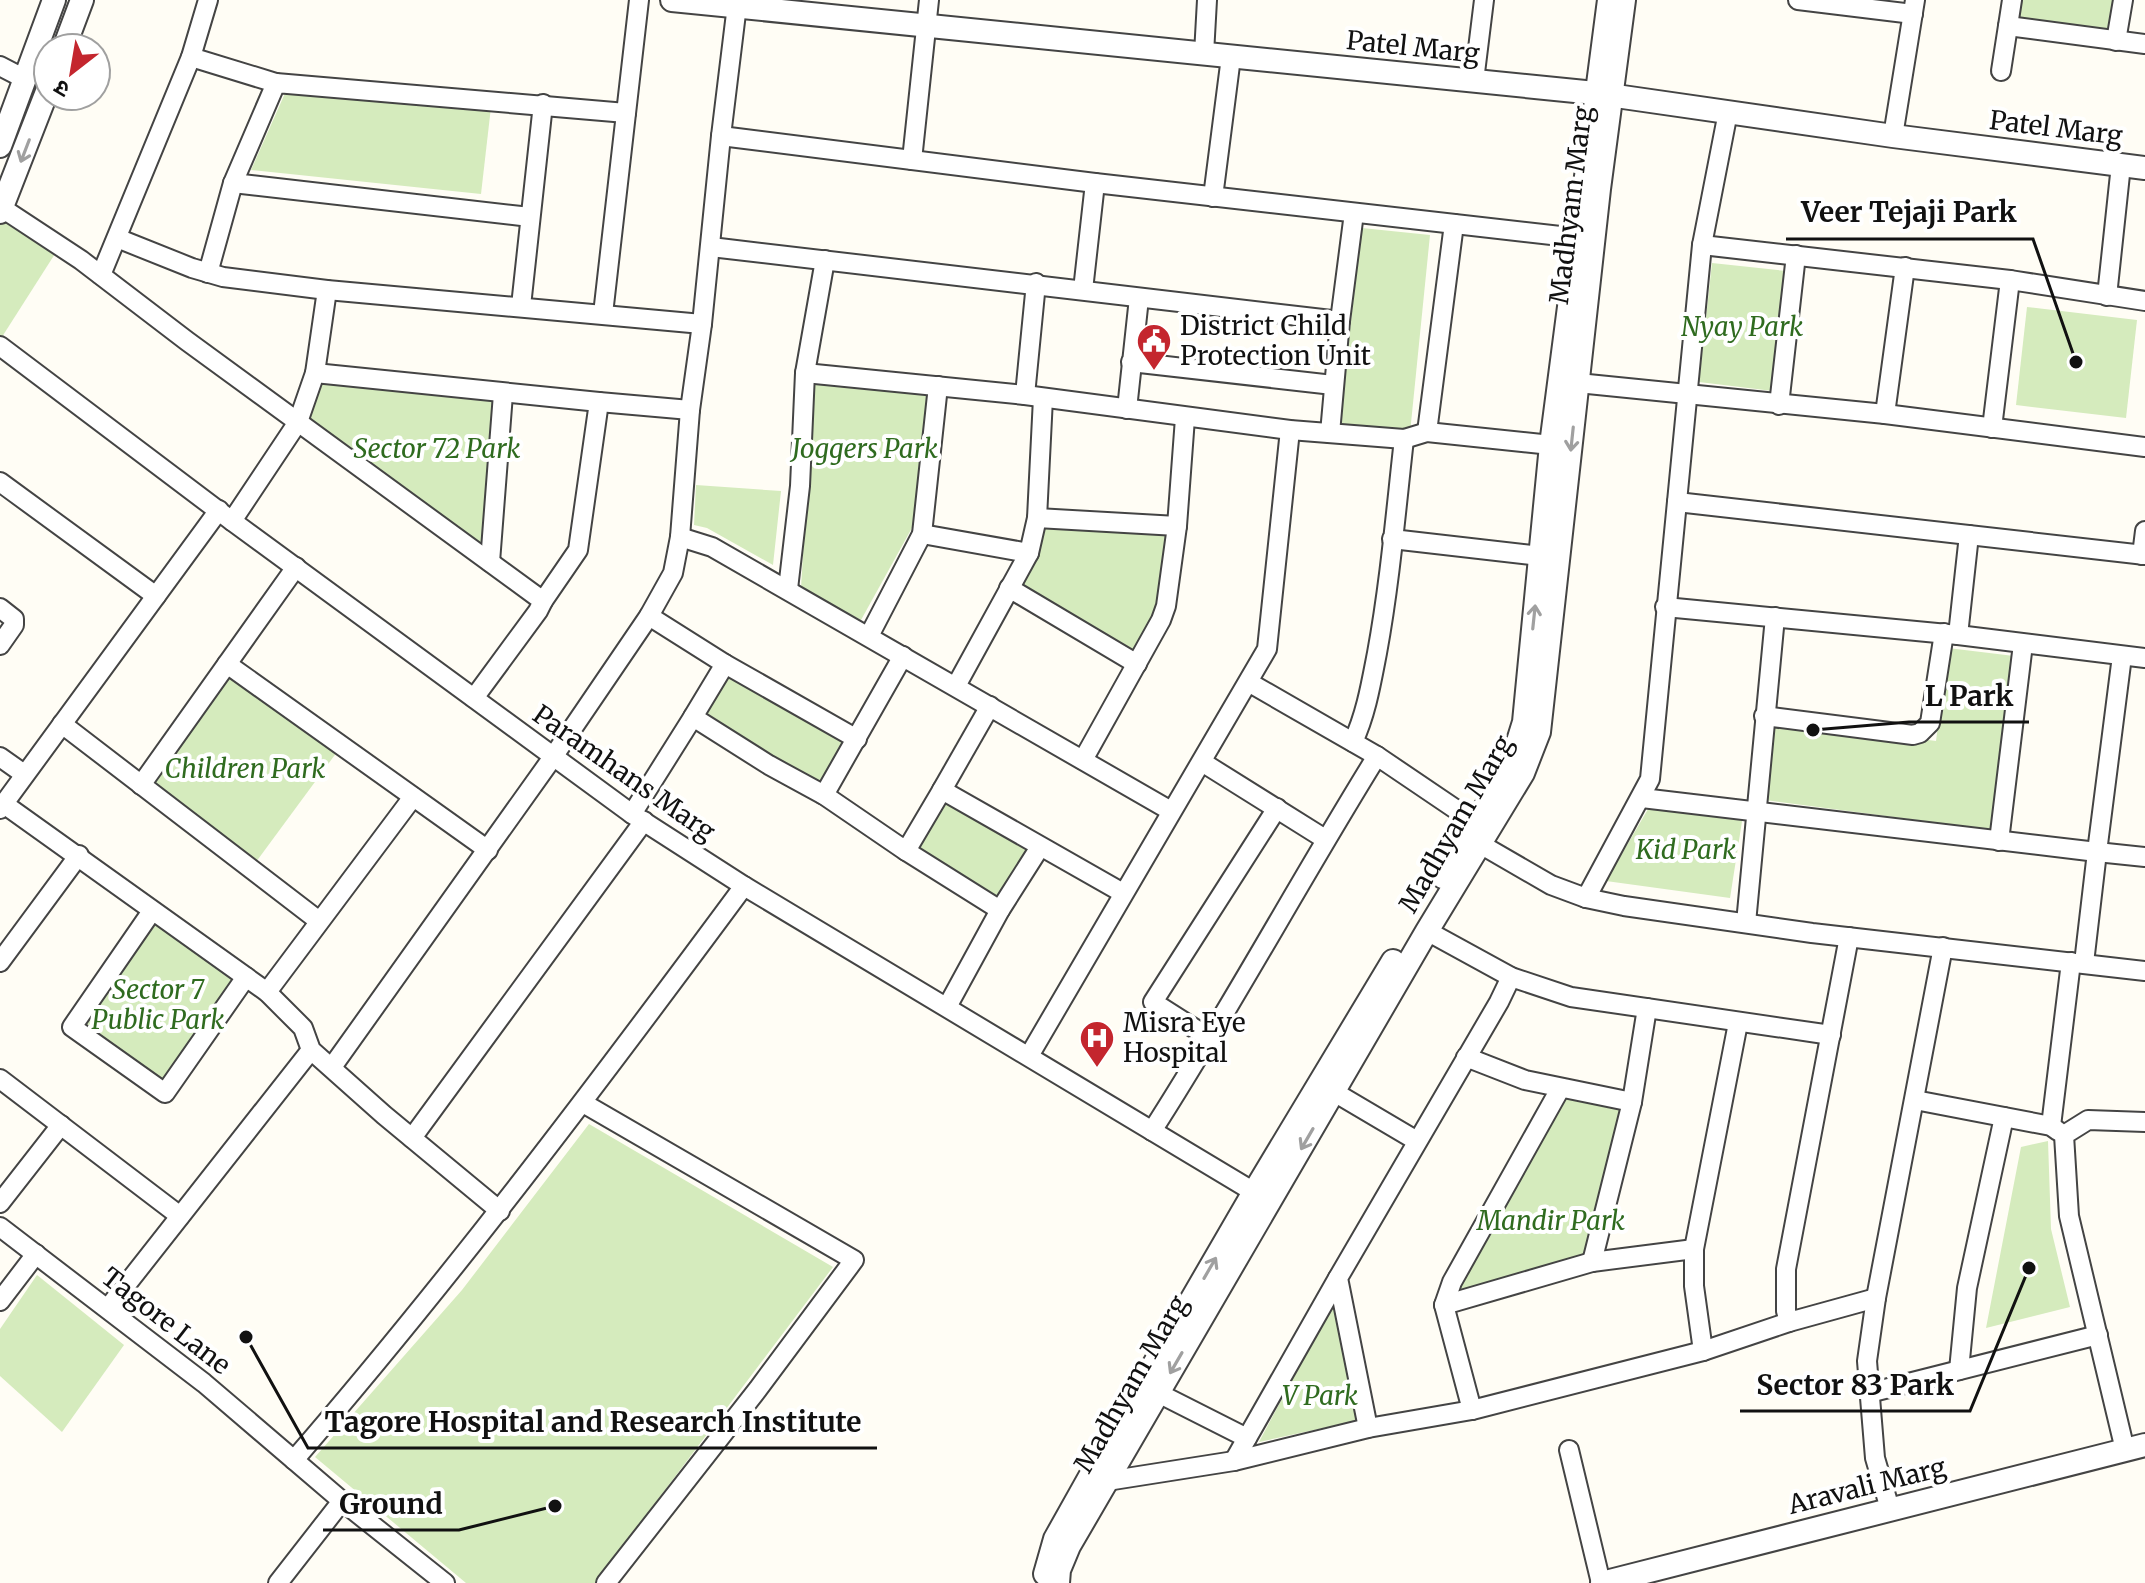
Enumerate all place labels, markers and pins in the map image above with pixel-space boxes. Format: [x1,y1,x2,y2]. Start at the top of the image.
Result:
callout: Veer Tejaji Park [1786,187,2033,239]
place label: District Child Protection Unit [1180,309,1371,372]
public building icon: District Child Protection Unit [1135,322,1173,372]
callout: L Park [1909,670,2029,722]
place label: Misra Eye Hospital [1123,1006,1245,1069]
hospital icon: Misra Eye Hospital [1078,1019,1116,1069]
callout: Sector 83 Park [1740,1359,1970,1411]
callout: Tagore Hospital and Research Institute [308,1396,877,1448]
callout: Ground [323,1478,459,1530]

